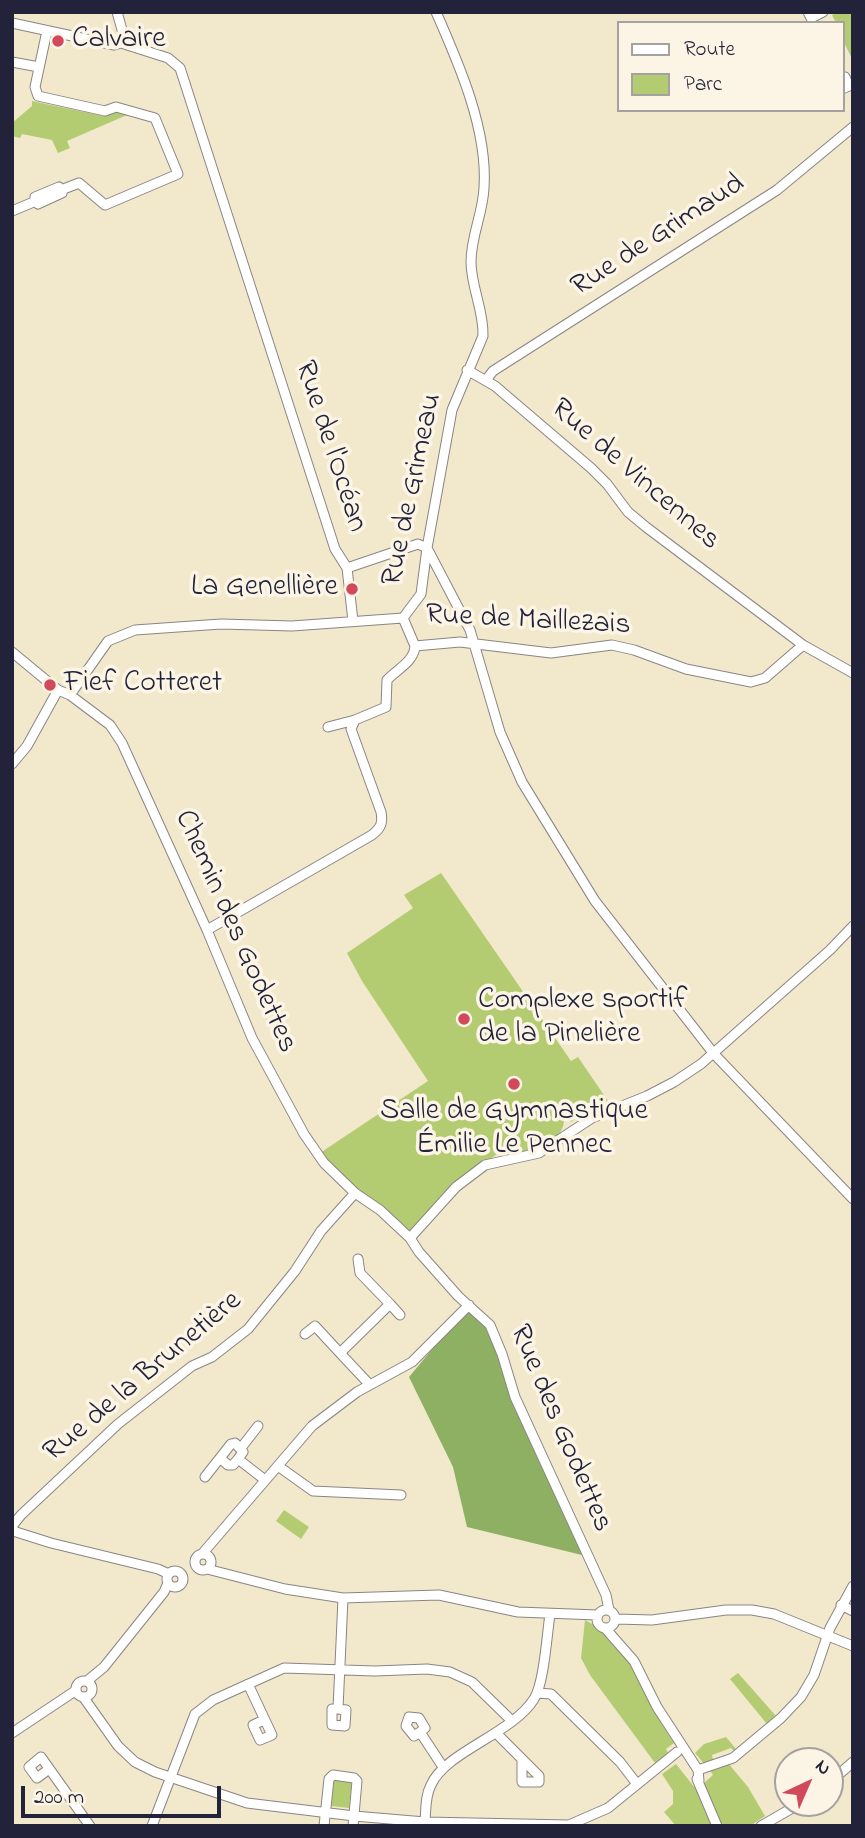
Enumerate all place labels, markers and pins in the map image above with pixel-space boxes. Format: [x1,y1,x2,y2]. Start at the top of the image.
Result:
place label: Calvaire [72,23,166,59]
marker: Calvaire [50,33,66,49]
place label: La Genellière [191,571,338,607]
marker: La Genellière [344,581,360,597]
place label: Fief Cotteret [64,667,222,703]
marker: Fief Cotteret [42,677,58,693]
place label: Complexe sportif de la Pinelière [478,984,688,1054]
marker: Complexe sportif de la Pinelière [456,1011,472,1027]
marker: Salle de Gymnastique Émilie Le Pennec [506,1076,522,1092]
place label: Salle de Gymnastique Émilie Le Pennec [380,1095,648,1166]

